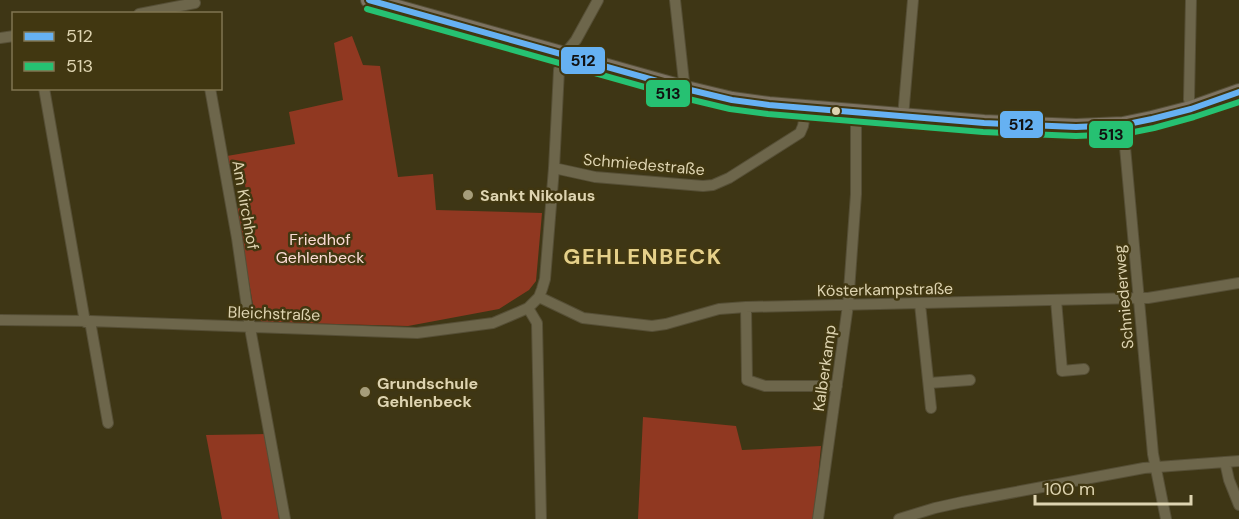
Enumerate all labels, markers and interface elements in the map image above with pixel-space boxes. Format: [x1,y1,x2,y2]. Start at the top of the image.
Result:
legend [12,12,222,90]
text: 512 [66,24,93,48]
line badge: 512 [560,46,606,75]
text: 512 [570,50,596,71]
text: 513 [66,54,93,78]
line badge: 513 [645,79,691,108]
text: 513 [655,83,681,104]
unlabelled marker [830,105,842,117]
line badge: 512 [999,110,1044,139]
text: 512 [1008,114,1034,135]
line badge: 513 [1088,120,1134,149]
text: 513 [1098,124,1124,145]
street label: Schmiedestraße [582,149,706,180]
street label: Am Kirchhof [227,159,264,251]
place label: Sankt Nikolaus [480,185,595,206]
marker: Sankt Nikolaus [461,188,475,202]
park label: Friedhof Gehlenbeck [276,229,364,268]
district label: GEHLENBECK [563,242,723,271]
street label: Schniederweg [1108,244,1139,350]
street label: Kösterkampstraße [817,278,953,301]
street label: Bleichstraße [227,301,321,326]
street label: Kalberkamp [808,323,841,413]
place label: Grundschule Gehlenbeck [377,373,478,412]
marker: Grundschule Gehlenbeck [358,385,372,399]
scale bar [1035,468,1191,506]
text: 100 m [1044,477,1095,501]

